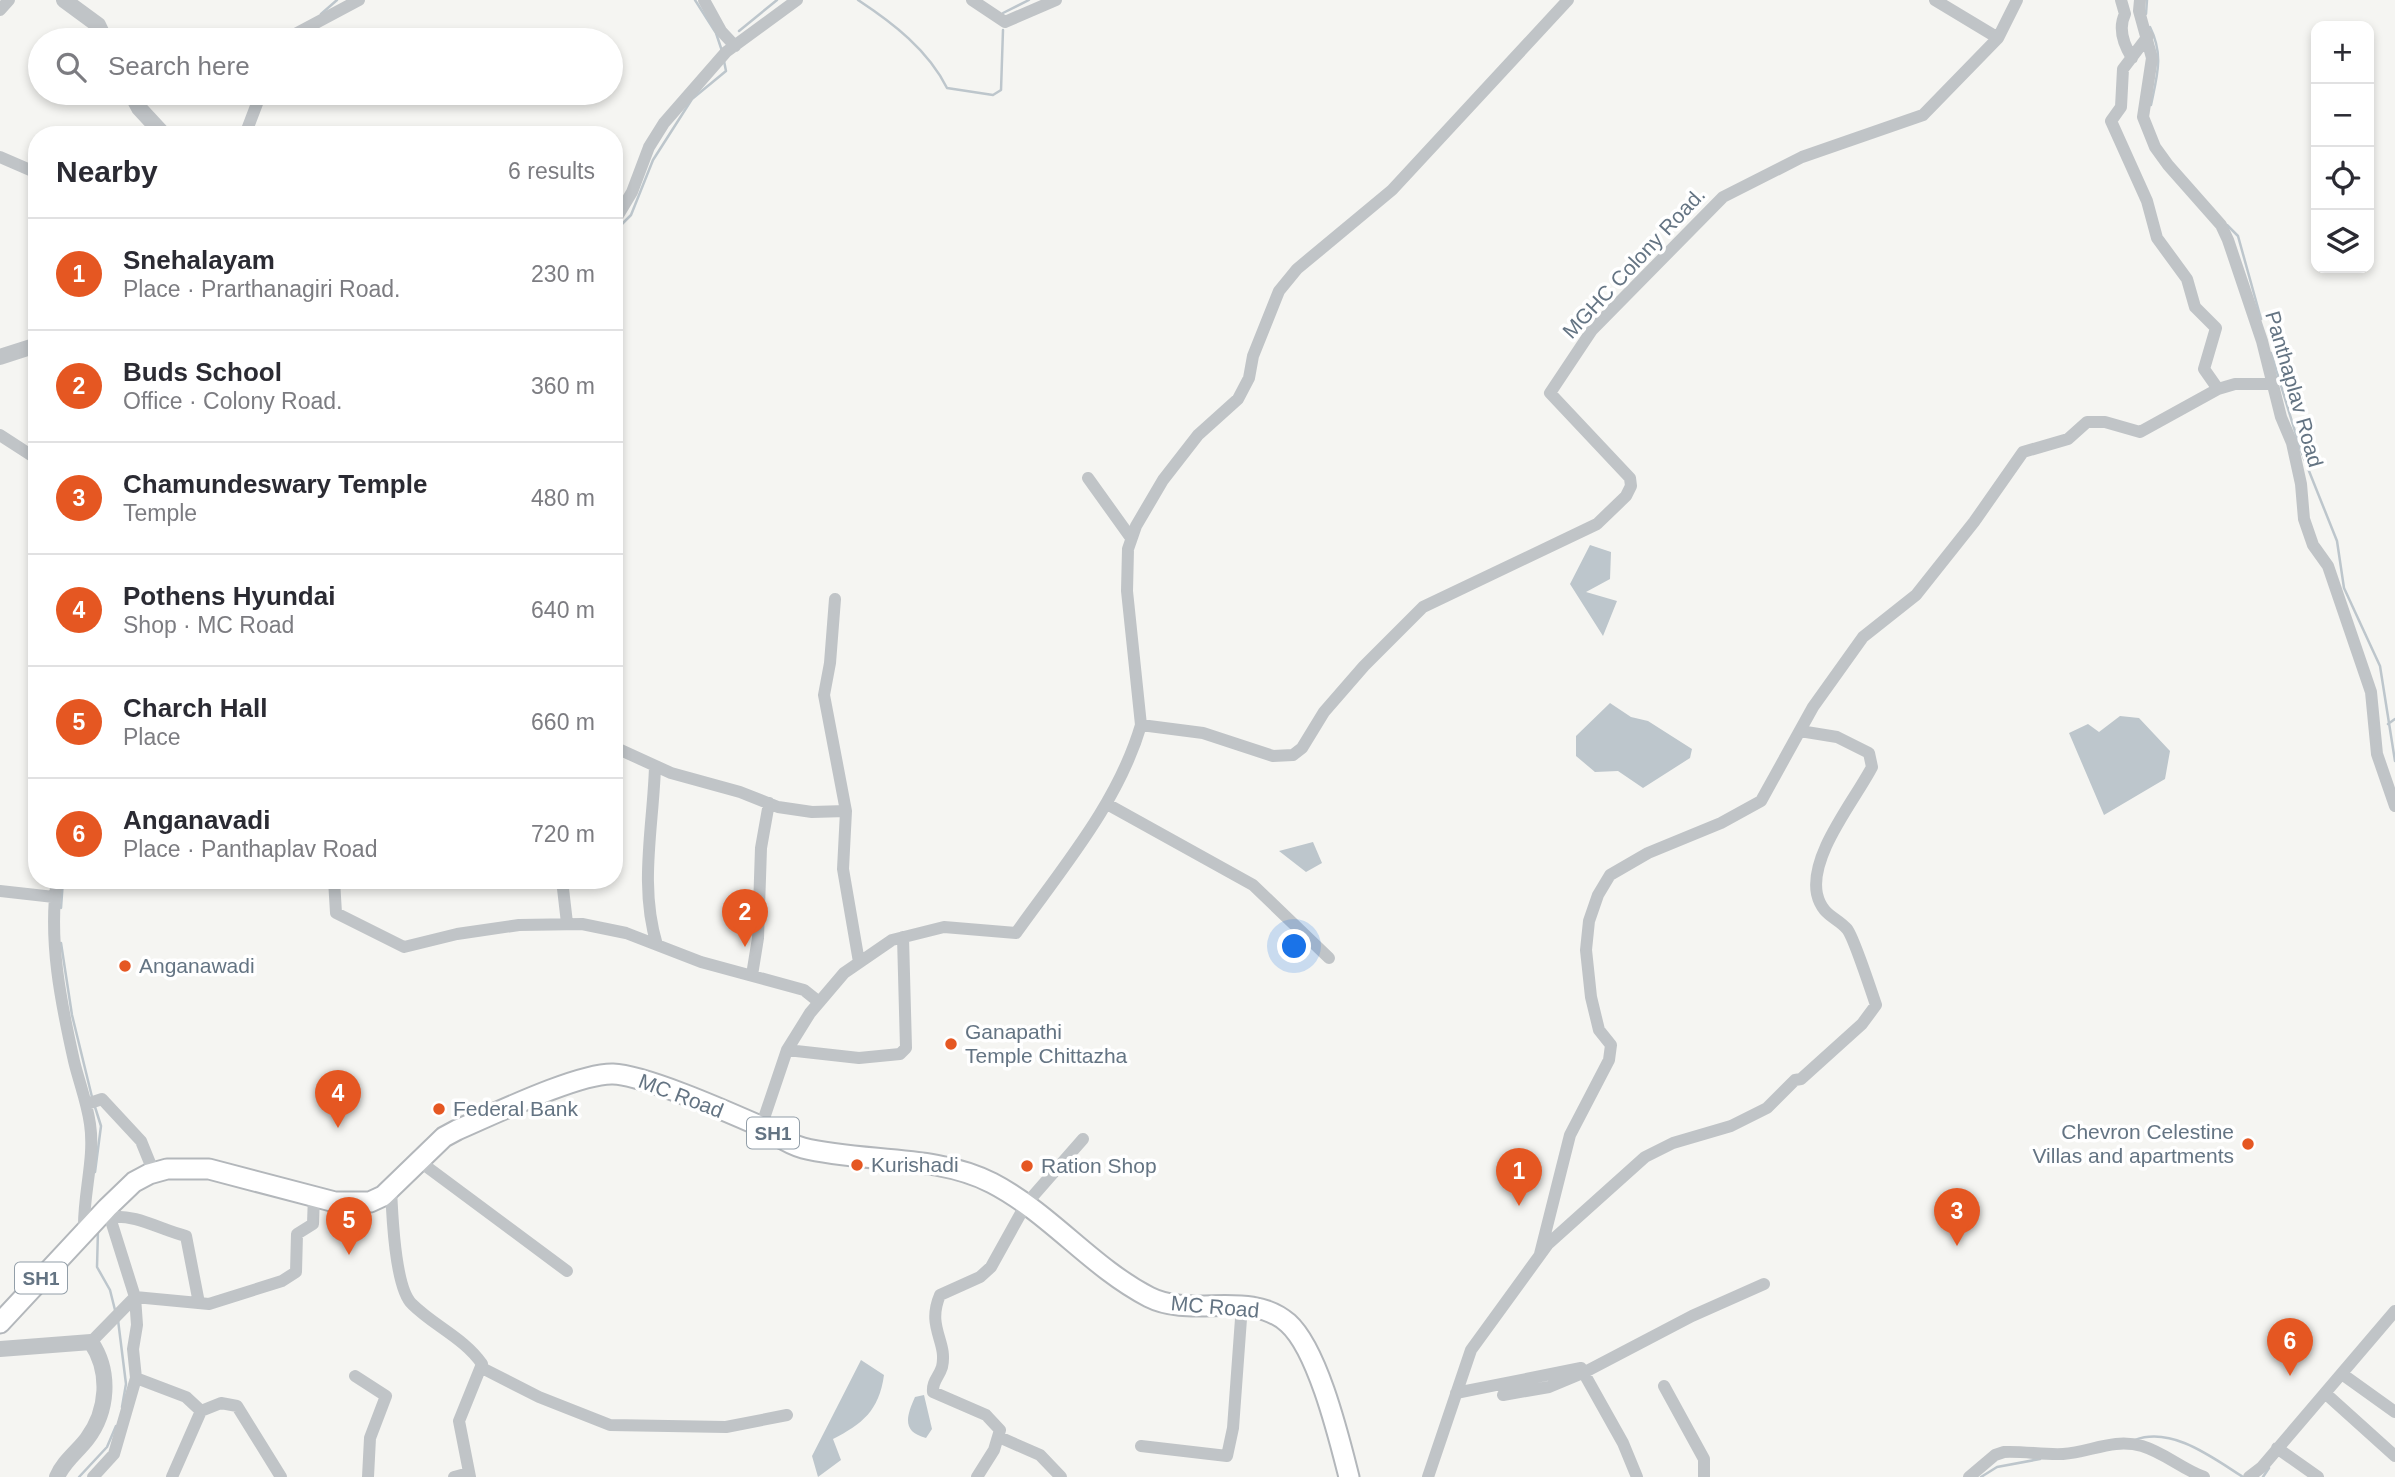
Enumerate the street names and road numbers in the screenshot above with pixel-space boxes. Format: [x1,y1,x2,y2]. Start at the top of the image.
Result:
street label: MGHC Colony Road. [1558,183,1709,343]
street label: Panthaplav Road [2261,308,2328,469]
street label: MC Road [636,1069,727,1122]
road number: SH1 [747,1118,799,1148]
road number: SH1 [15,1262,67,1294]
street label: MC Road [1170,1291,1260,1322]

